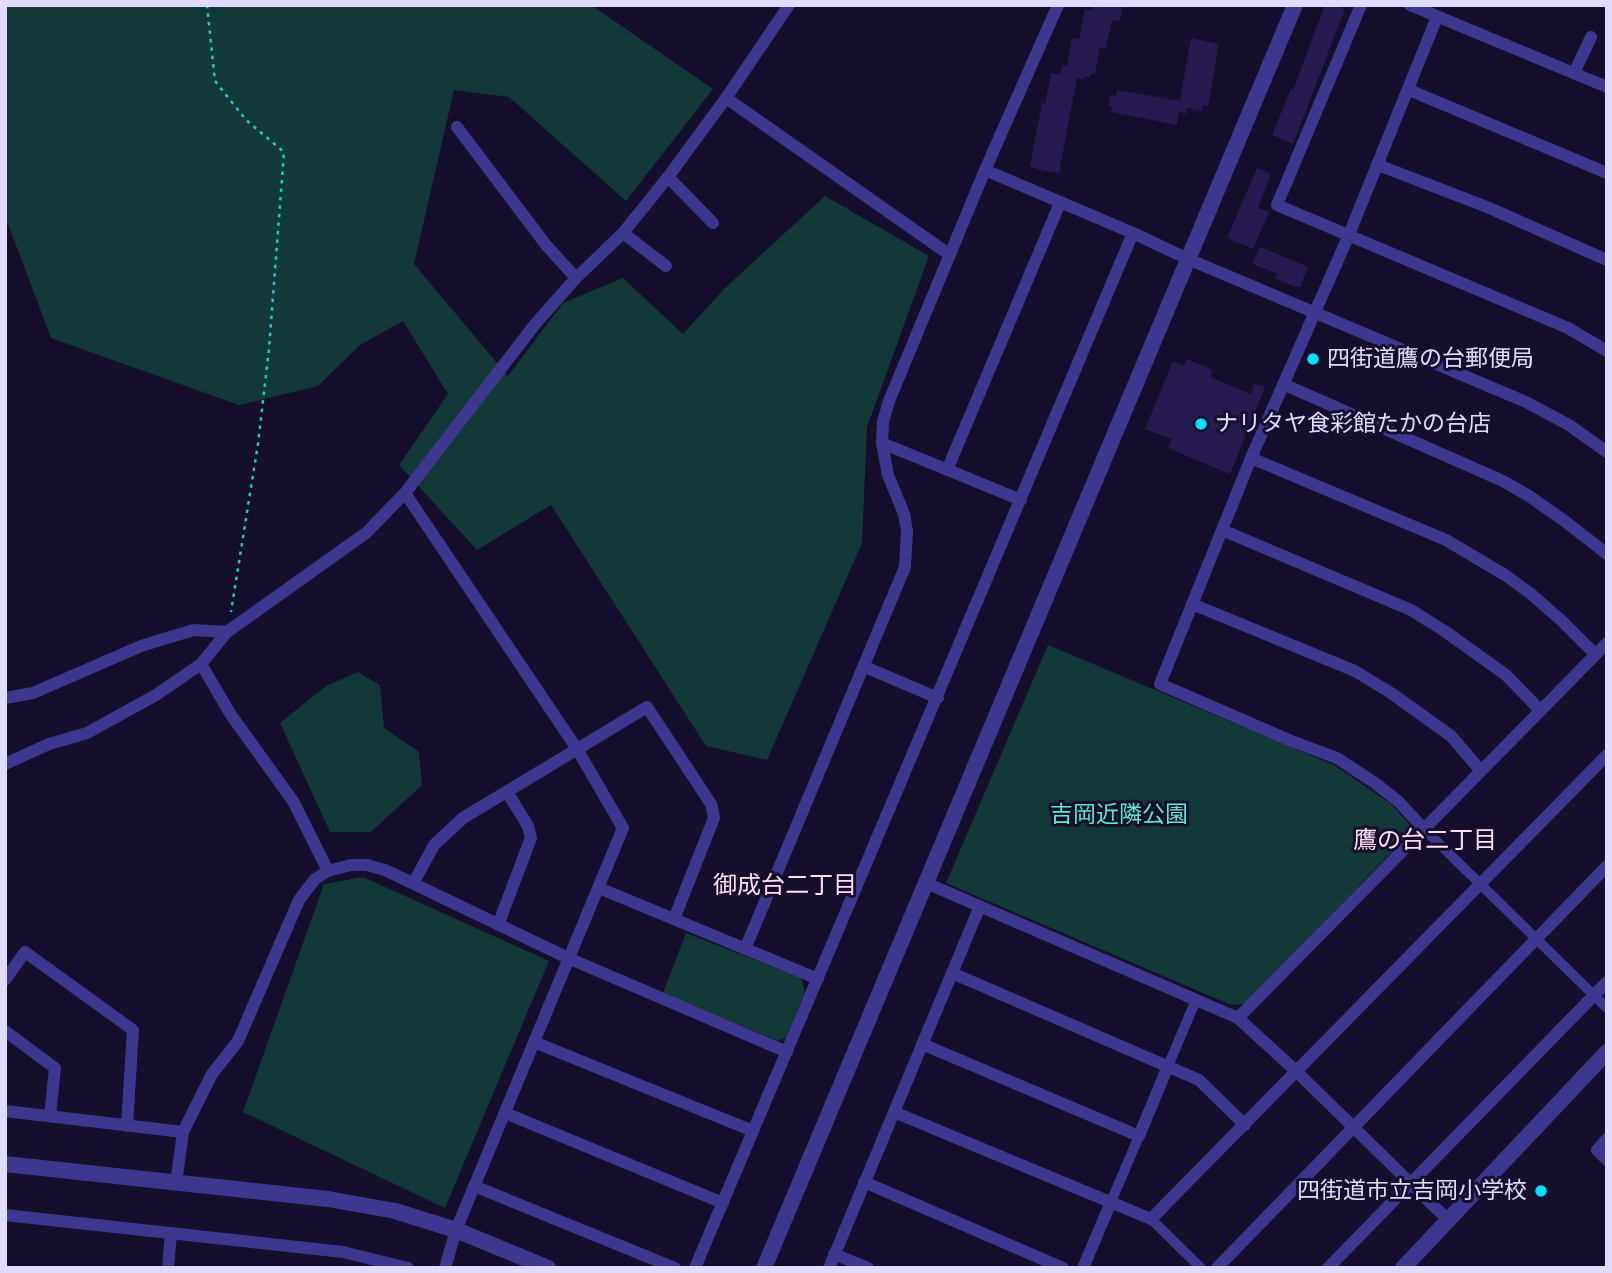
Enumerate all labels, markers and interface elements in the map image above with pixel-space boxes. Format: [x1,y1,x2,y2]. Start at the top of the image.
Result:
place label: 四街道鷹の台郵便局 [1327,345,1534,373]
marker: 四街道鷹の台郵便局 [1305,351,1321,367]
place label: ナリタヤ食彩館たかの台店 [1215,410,1491,438]
marker: ナリタヤ食彩館たかの台店 [1193,416,1209,432]
park label: 吉岡近隣公園 [1050,801,1188,829]
district label: 鷹の台二丁目 [1353,827,1497,855]
district label: 御成台二丁目 [713,872,857,900]
place label: 四街道市立吉岡小学校 [1297,1177,1527,1205]
marker: 四街道市立吉岡小学校 [1533,1183,1549,1199]

